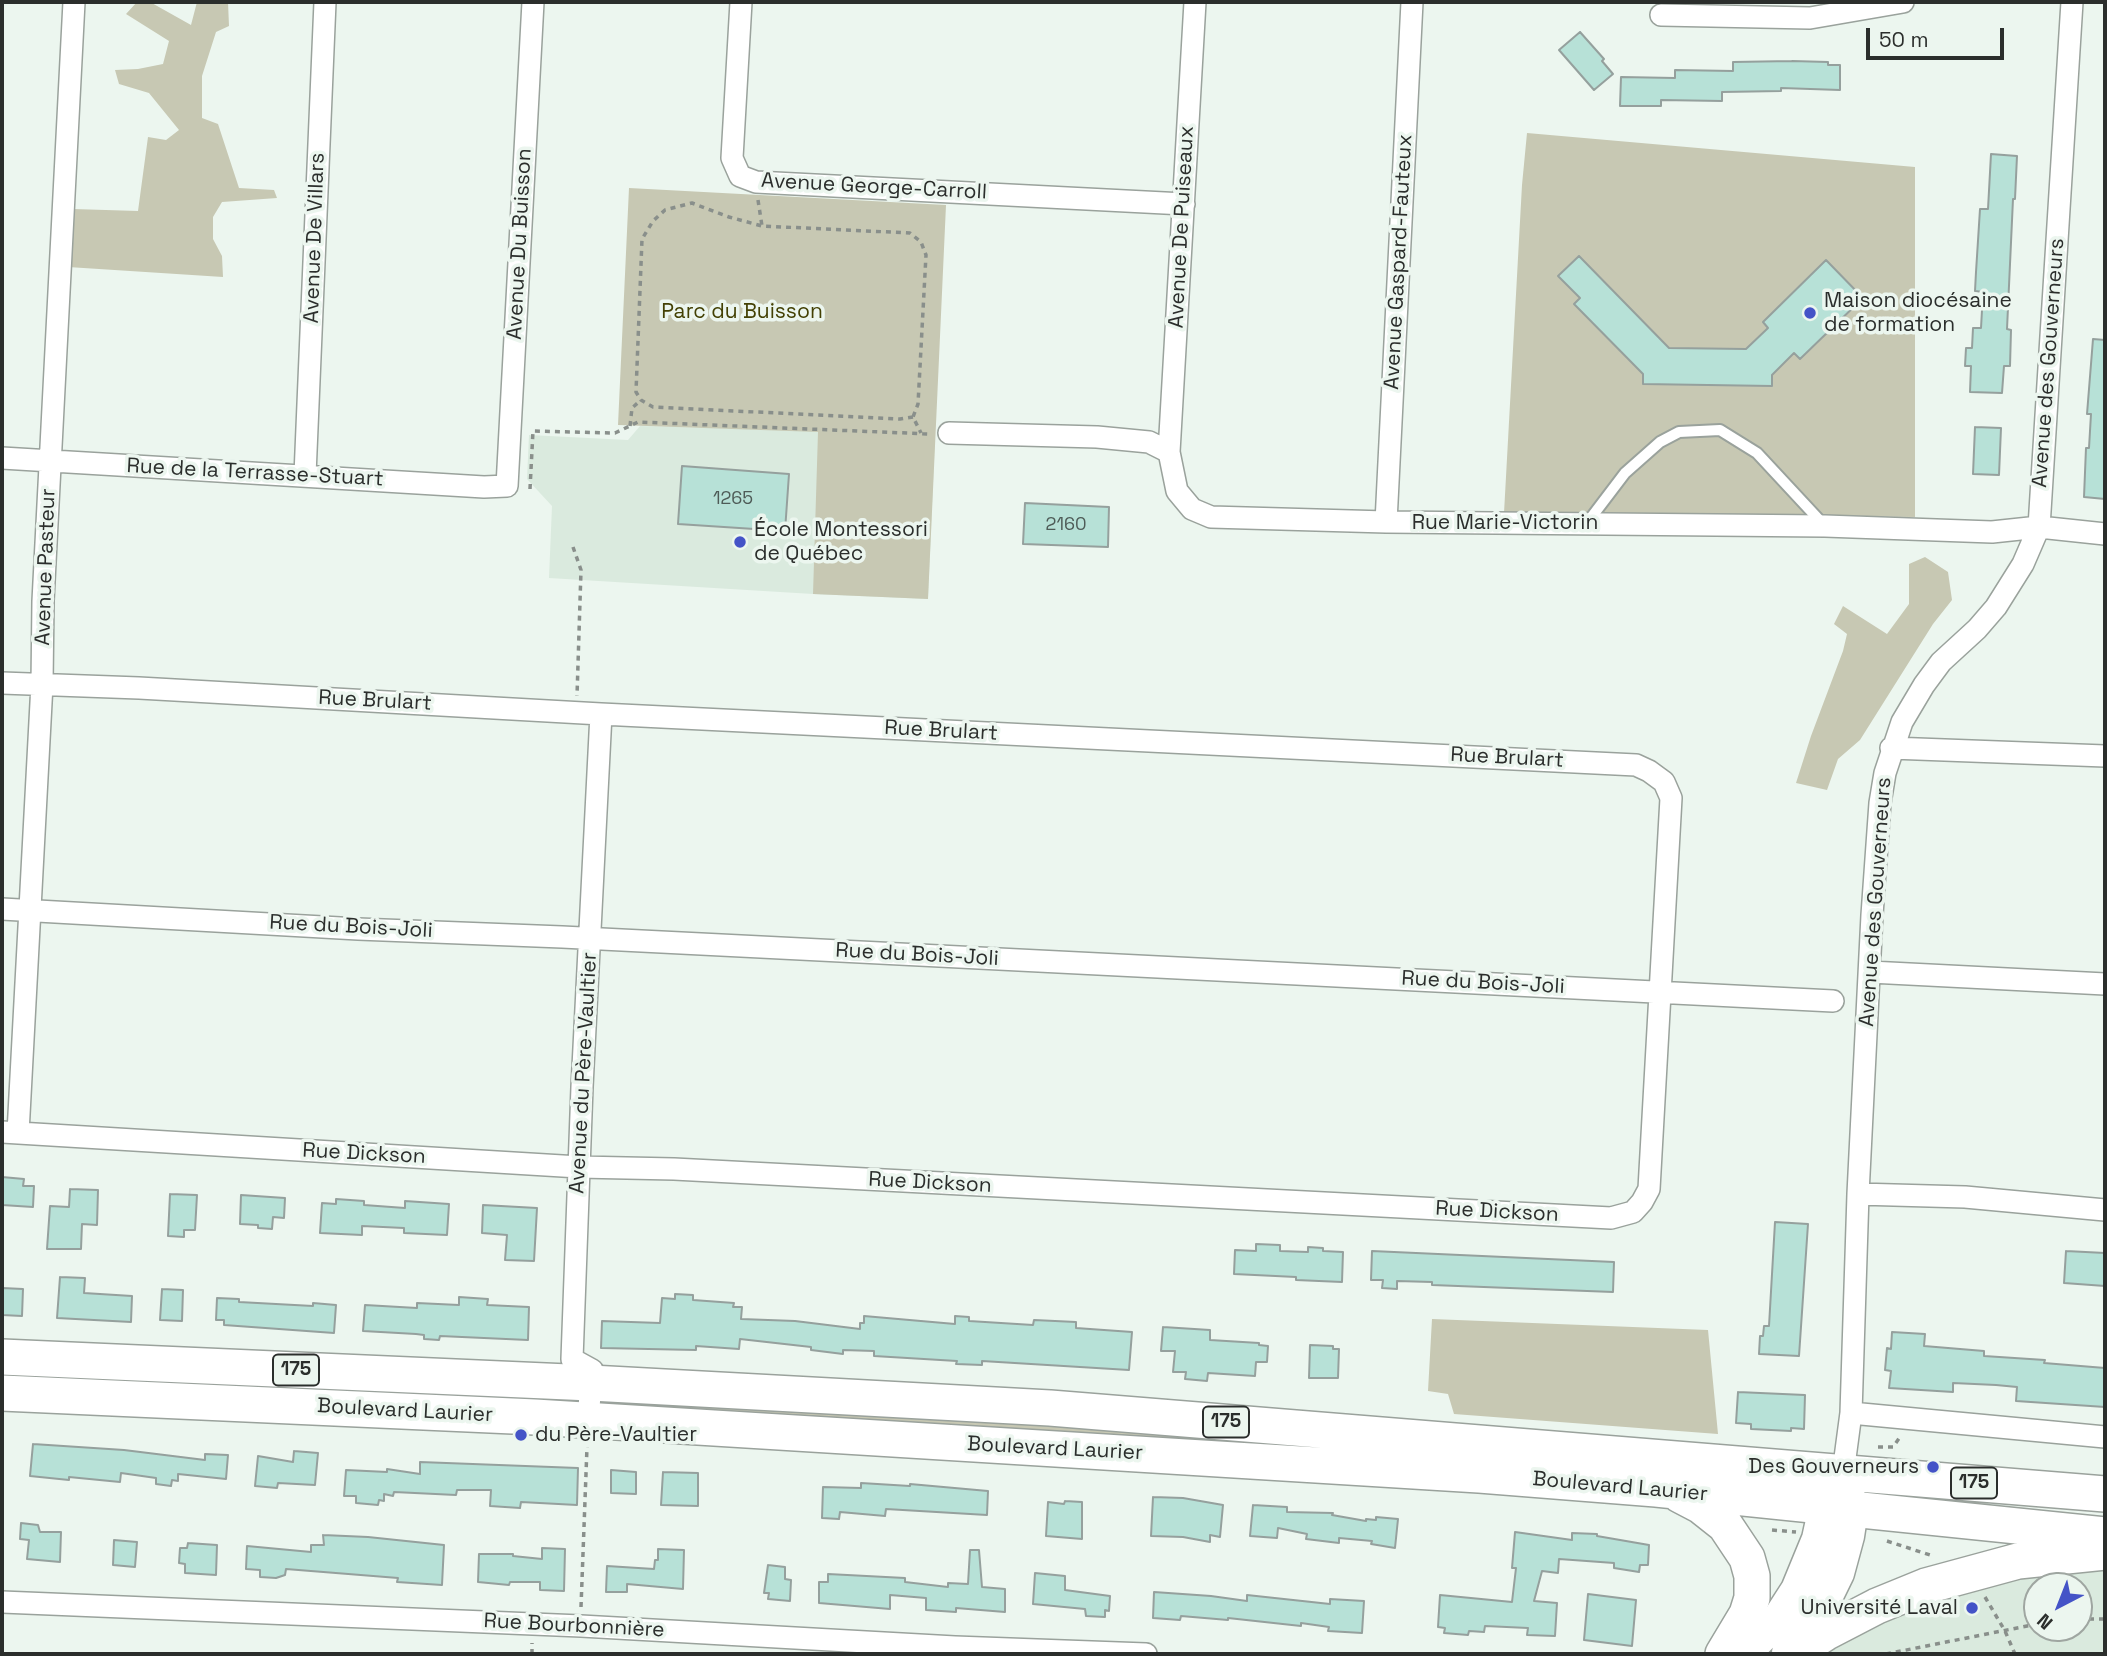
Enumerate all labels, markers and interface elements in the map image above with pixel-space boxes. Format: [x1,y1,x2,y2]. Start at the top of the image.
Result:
scale bar [1869,14,2007,58]
text: 50 m [1879,26,1929,53]
street label: Avenue De Puiseaux [1164,125,1200,329]
street label: Avenue Gaspard-Fauteux [1380,134,1418,390]
street label: Avenue Du Buisson [502,148,538,340]
street label: Avenue De Villars [299,152,331,324]
street label: Avenue George-Carroll [760,169,988,205]
street label: Avenue des Gouverneurs [2028,238,2070,488]
place label: Maison diocésaine de formation [1824,288,2012,338]
park label: Parc du Buisson [661,299,823,325]
marker: Maison diocésaine de formation [1802,305,1818,321]
street label: Rue de la Terrasse-Stuart [126,454,384,492]
street label: Avenue Pasteur [31,488,61,646]
house number: 1265 [713,488,753,510]
street label: Rue Marie-Victorin [1412,510,1598,536]
house number: 2160 [1046,514,1086,536]
place label: École Montessori de Québec [754,517,928,567]
marker: École Montessori de Québec [732,534,748,550]
street label: Rue Brulart [318,685,432,717]
street label: Rue Brulart [884,715,998,747]
street label: Rue Brulart [1450,742,1564,774]
street label: Avenue des Gouverneurs [1855,777,1897,1027]
street label: Rue du Bois-Joli [269,910,433,944]
street label: Rue du Bois-Joli [835,938,999,972]
street label: Avenue du Père-Vaultier [565,952,603,1194]
street label: Rue du Bois-Joli [1401,966,1565,1000]
street label: Rue Dickson [302,1138,426,1170]
street label: Rue Dickson [868,1167,992,1199]
street label: Rue Dickson [1435,1196,1559,1228]
road number: 175 [273,1354,319,1386]
street label: Boulevard Laurier [316,1394,494,1428]
road number: 175 [1203,1406,1249,1438]
place label: du Père-Vaultier [535,1422,697,1448]
marker: du Père-Vaultier [513,1427,529,1443]
street label: Boulevard Laurier [966,1432,1144,1466]
place label: Des Gouverneurs [1748,1454,1919,1480]
marker: Des Gouverneurs [1925,1459,1941,1475]
street label: Boulevard Laurier [1531,1467,1709,1507]
road number: 175 [1951,1468,1997,1498]
north arrow [2023,1572,2093,1642]
place label: Université Laval [1800,1595,1958,1621]
marker: Université Laval [1964,1600,1980,1616]
text: N [2032,1608,2058,1635]
street label: Rue Bourbonnière [483,1609,665,1643]

